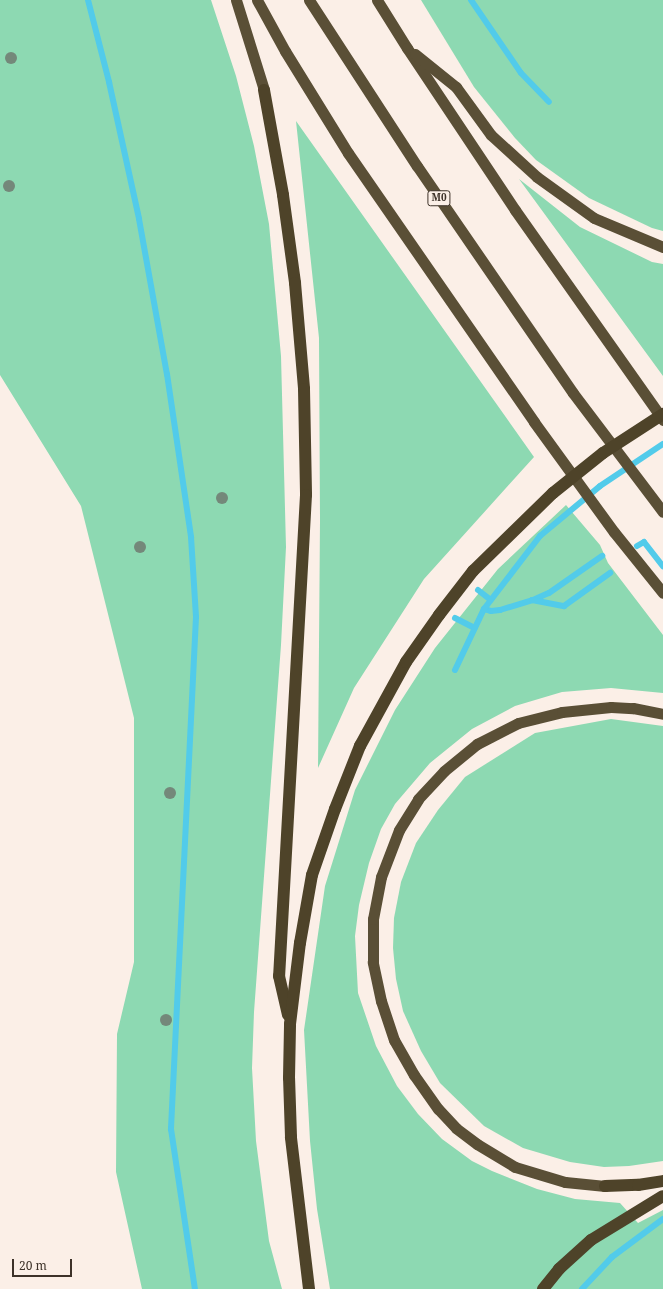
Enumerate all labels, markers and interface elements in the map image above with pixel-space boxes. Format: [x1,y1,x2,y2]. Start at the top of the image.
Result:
road number: M0 [427,190,451,206]
scale bar [14,1251,74,1277]
text: 20 m [19,1257,47,1274]

